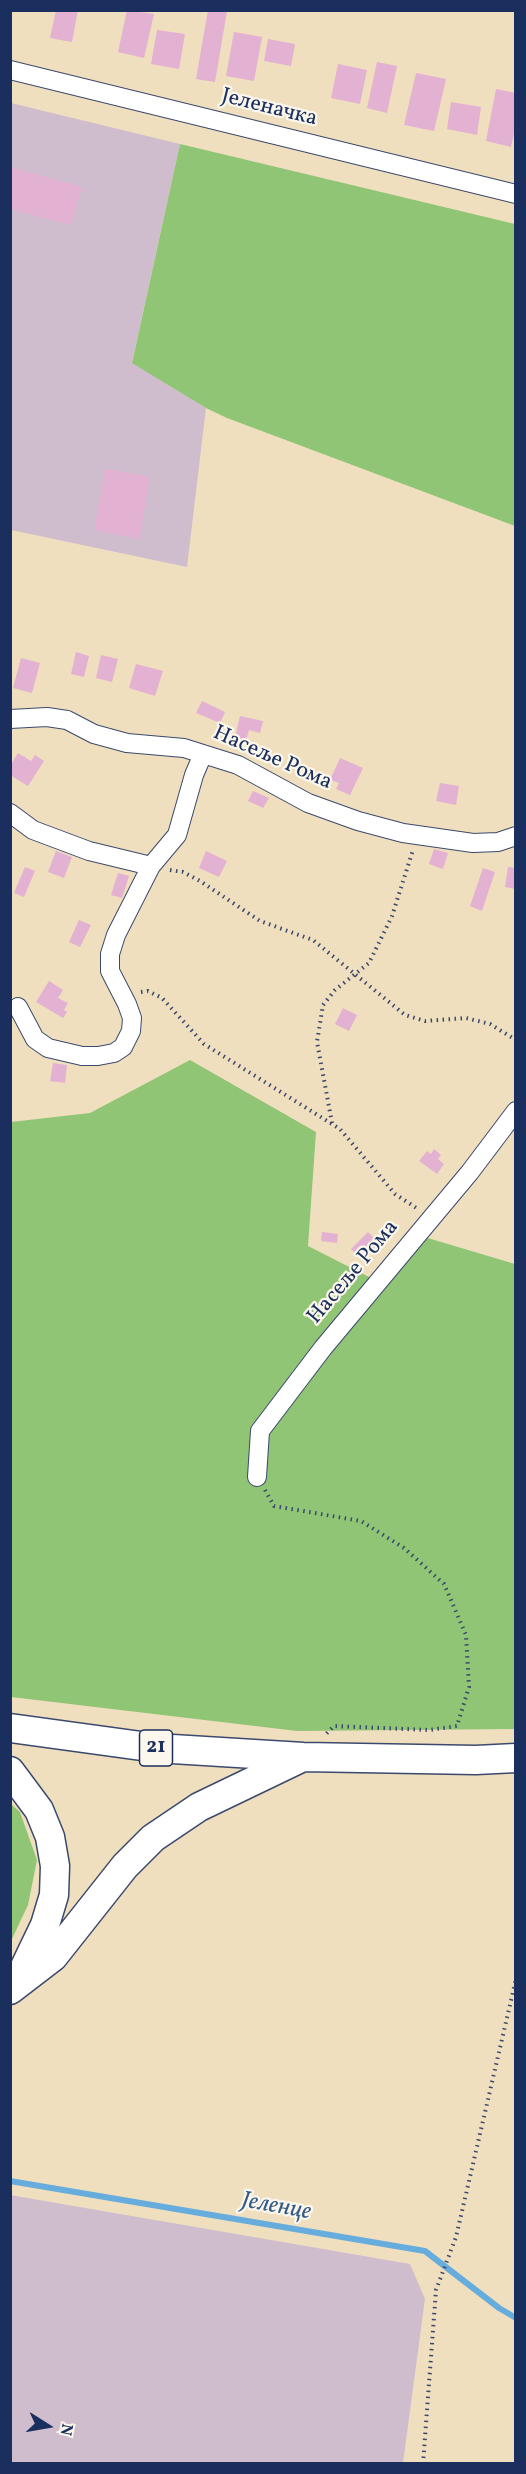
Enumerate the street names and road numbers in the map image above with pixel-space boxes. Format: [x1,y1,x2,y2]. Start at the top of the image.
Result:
street label: Јеленачка [218,84,320,134]
street label: Насеље Рома [208,721,336,797]
street label: Насеље Рома [303,1216,405,1330]
road number: 21 [140,1730,172,1766]

